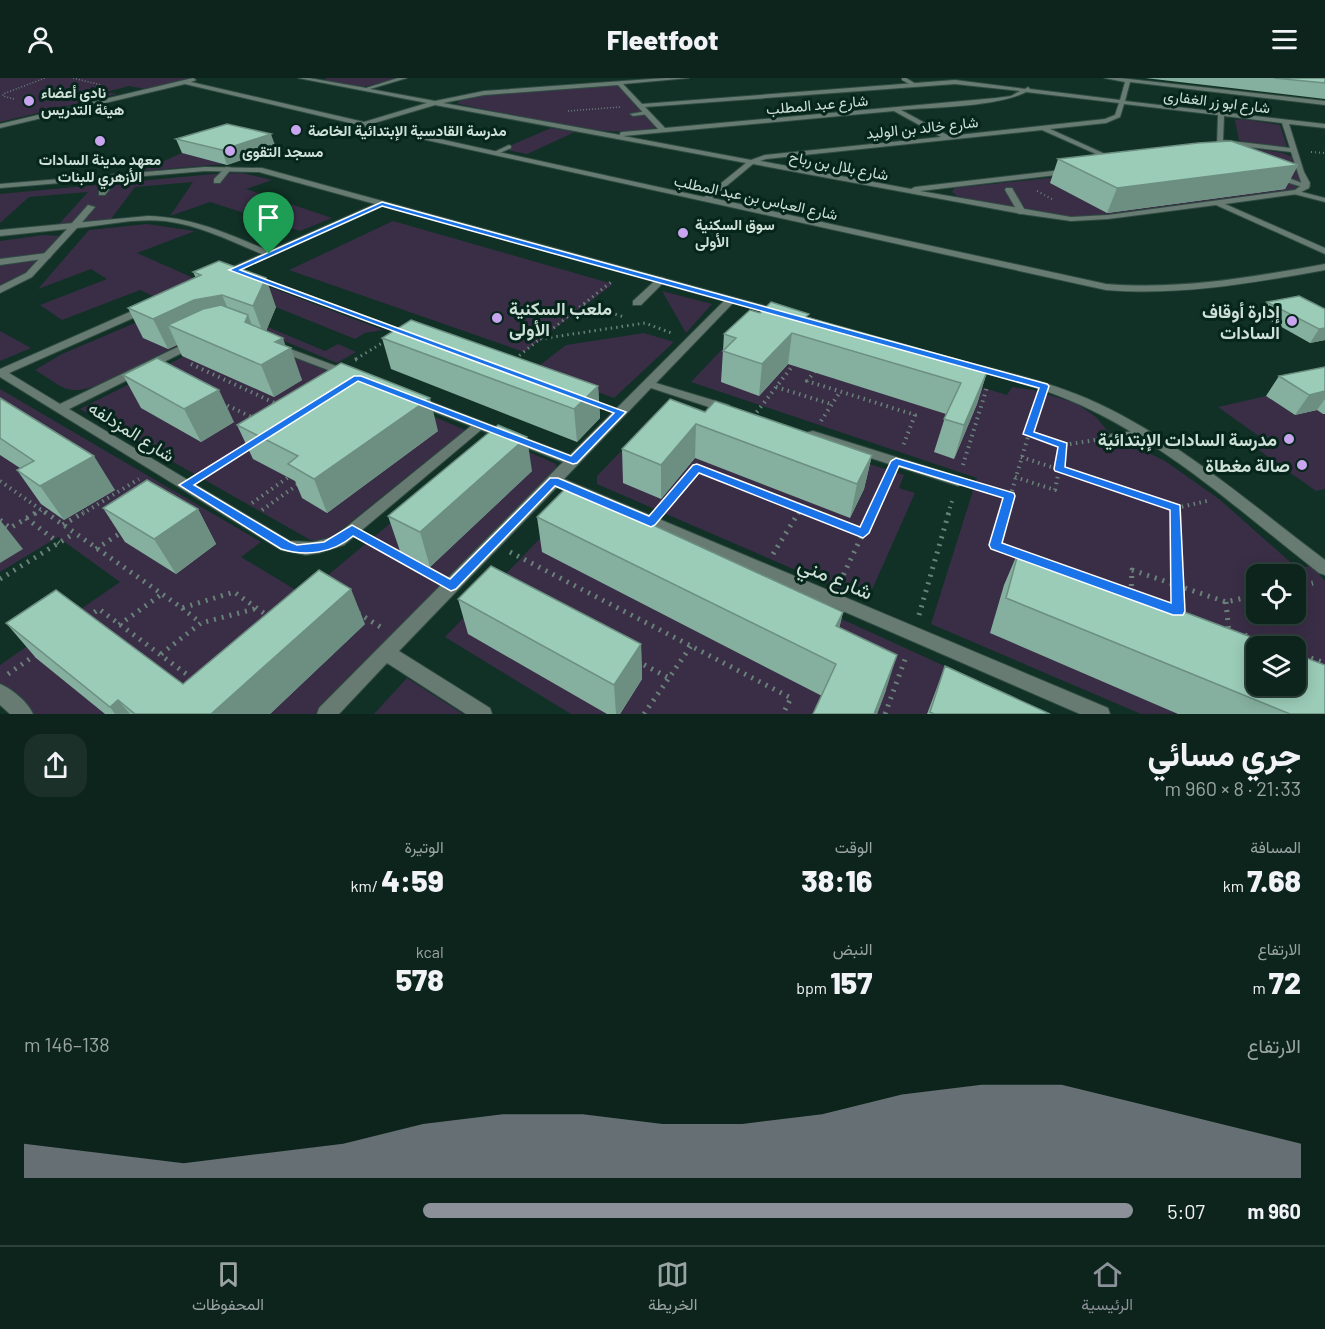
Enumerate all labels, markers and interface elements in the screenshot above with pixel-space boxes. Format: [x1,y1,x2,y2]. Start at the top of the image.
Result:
icon: person [24,23,57,56]
text: Fleetfoot [607,23,718,55]
icon: menu [1268,23,1301,56]
place label: نادي أعضاء هيئة التدريس [41,83,124,119]
street label: شارع ابو زر الغفارى [1162,86,1272,119]
street label: شارع عبد المطلب [765,91,869,120]
marker: نادي أعضاء هيئة التدريس [22,94,36,108]
street label: شارع خالد بن الوليد [865,112,980,145]
place label: مدرسة القادسية الإبتدائية الخاصة [308,121,507,141]
marker: مدرسة القادسية الإبتدائية الخاصة [289,123,303,137]
marker: معهد مدينة السادات الأزهري للبنات [93,134,107,148]
place label: مسجد التقوى [242,142,323,161]
marker: مسجد التقوى [223,144,237,158]
street label: شارع بلال بن رباح [787,147,890,186]
place label: معهد مدينة السادات الأزهري للبنات [39,150,161,190]
street label: شارع العباس بن عبد المطلب [672,171,840,226]
pin [243,192,294,254]
icon: arrive [252,201,285,234]
place label: سوق السكنية الأولى [695,215,775,251]
marker: سوق السكنية الأولى [676,226,690,240]
place label: ملعب السكنية الأولى [509,297,612,341]
place label: إدارة أوقاف السادات [1202,300,1280,343]
marker: ملعب السكنية الأولى [490,311,504,325]
marker: إدارة أوقاف السادات [1285,314,1299,328]
street label: شارع المزدلفه [84,396,179,468]
place label: مدرسة السادات الإبتدائية [1098,428,1277,452]
marker: مدرسة السادات الإبتدائية [1282,432,1296,446]
place label: صالة مغطاة [1205,454,1290,476]
marker: صالة مغطاة [1295,458,1309,472]
street label: شارع مني [793,550,877,609]
map controls [1246,564,1306,696]
button: locate [1246,564,1306,624]
button: layers [1246,636,1306,696]
text: جري مسائي [1147,733,1301,773]
button: share [24,734,87,797]
text: 21:33 · 8 × 960 m [1165,776,1301,800]
text: الوتيرة [405,837,444,856]
text: الوقت [835,837,872,856]
text: المسافة [1250,837,1301,856]
text: 4:59 [381,862,444,898]
text: 38:16 [801,862,872,898]
text: 7.68 [1247,862,1301,898]
text: /km [350,876,381,895]
text: km [1223,876,1247,895]
text: النبض [833,939,872,958]
text: الارتفاع [1258,939,1301,958]
text: kcal [416,942,444,961]
text: 578 [396,961,444,997]
text: 157 [830,964,872,1000]
text: 72 [1269,964,1301,1000]
text: bpm [796,978,830,997]
text: m [1252,978,1269,997]
text: 138–146 m [24,1032,110,1056]
text: الارتفاع [1247,1033,1301,1057]
text: 5:07 [1167,1199,1205,1223]
text: 960 m [1248,1199,1301,1223]
tab: المحفوظات [192,1258,264,1319]
tab: الخريطة [648,1258,697,1319]
tab: الرئيسية [1081,1258,1133,1319]

